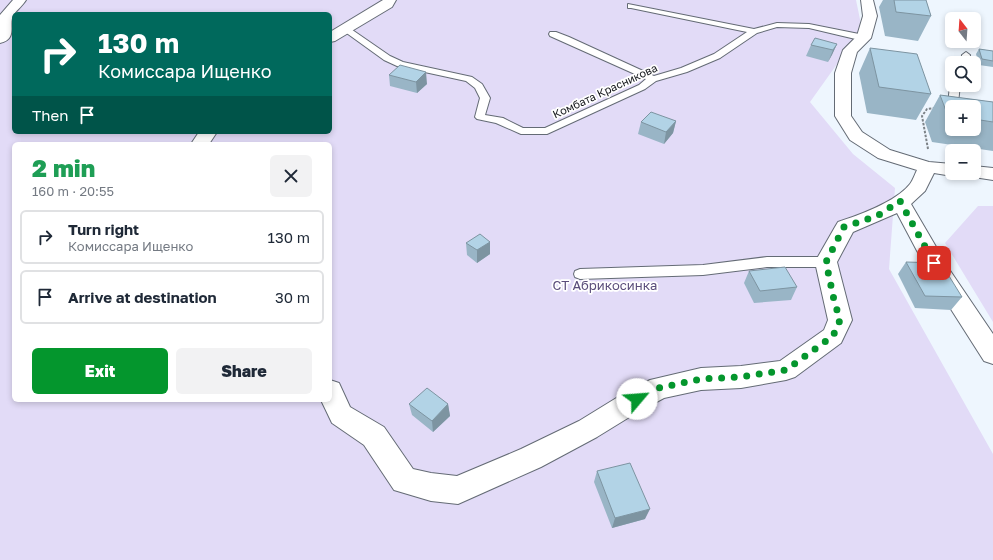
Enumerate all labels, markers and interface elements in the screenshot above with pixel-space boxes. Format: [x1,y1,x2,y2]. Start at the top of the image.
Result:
north arrow [945,12,981,48]
map controls [945,12,981,180]
text: 130 m [98,26,179,59]
icon: right [32,28,84,80]
button: search [945,56,981,92]
text: Комиссара Ищенко [98,60,272,82]
street label: Комбата Красникова [550,61,659,121]
button: + [945,100,981,136]
icon: arrive [76,104,98,126]
text: Then [32,106,68,124]
button: − [945,144,981,180]
text: 2 min [32,153,95,182]
button: close [270,155,312,197]
text: 160 m · 20:55 [32,183,114,199]
text: Turn right [68,220,139,238]
icon: right [34,226,56,248]
text: 130 m [268,228,310,246]
text: Комиссара Ищенко [68,238,193,254]
pin [917,246,951,280]
icon: arrive [923,252,945,274]
park label: СТ Абрикосинка [553,277,657,293]
icon: arrive [34,286,56,308]
text: Arrive at destination [68,288,217,306]
text: 30 m [275,288,310,306]
button: Exit [32,348,168,394]
button: Share [176,348,312,394]
position arrow [616,378,658,420]

